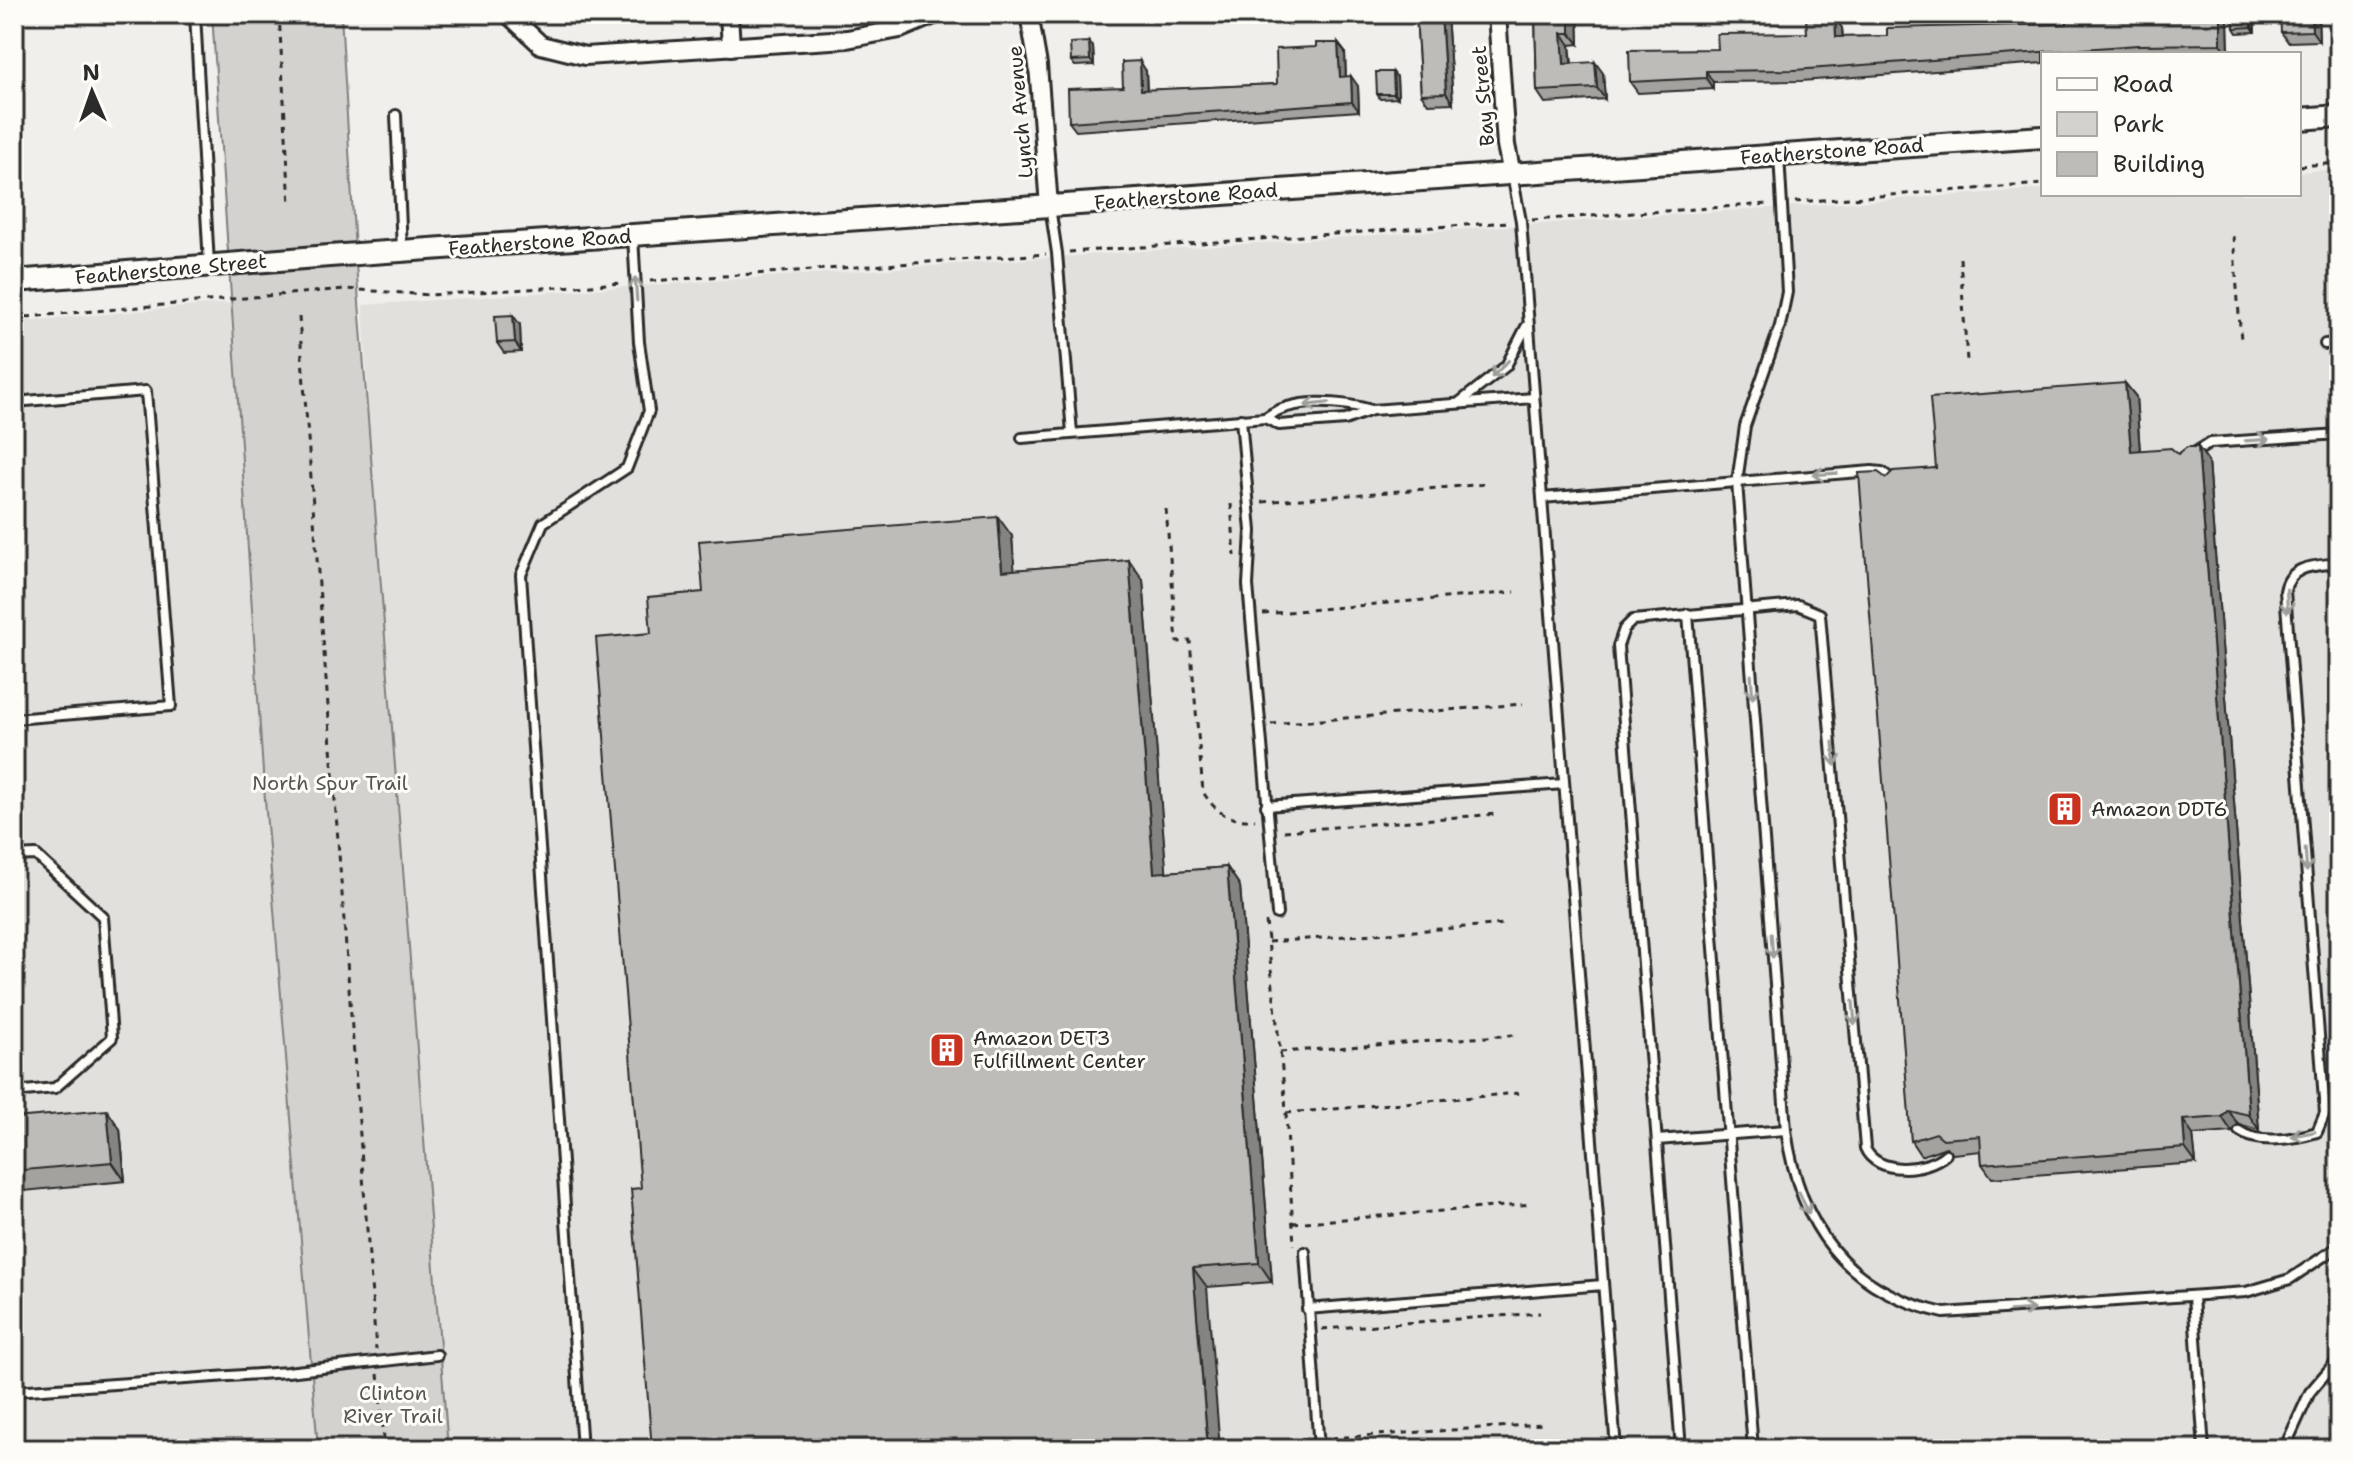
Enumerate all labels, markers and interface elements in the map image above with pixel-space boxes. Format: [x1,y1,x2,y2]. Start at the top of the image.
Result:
street label: Lynch Avenue [1001,44,1039,180]
street label: Bay Street [1466,45,1500,147]
north arrow [52,52,132,132]
legend [2041,52,2301,196]
text: N [82,58,101,87]
text: Road [2113,68,2173,100]
text: Park [2113,108,2165,140]
street label: Featherstone Road [1739,132,1925,170]
text: Building [2113,148,2205,180]
street label: Featherstone Road [1093,177,1279,215]
street label: Featherstone Road [447,223,633,261]
street label: Featherstone Street [74,248,268,290]
one-way arrow [628,276,643,303]
one-way arrow [1490,358,1510,378]
one-way arrow [1305,397,1331,412]
one-way arrow [2243,432,2270,447]
one-way arrow [1812,467,1839,482]
one-way arrow [2279,587,2294,614]
one-way arrow [1745,673,1760,700]
one-way arrow [1827,740,1842,767]
park label: North Spur Trail [252,770,408,796]
building icon: Amazon DDT6 [2046,790,2084,828]
place label: Amazon DDT6 [2091,796,2228,822]
one-way arrow [2299,846,2314,873]
one-way arrow [1765,932,1780,959]
one-way arrow [1847,999,1862,1026]
place label: Amazon DET3 Fulfillment Center [973,1025,1146,1074]
building icon: Amazon DET3 Fulfillment Center [928,1031,966,1069]
one-way arrow [2291,1127,2317,1142]
one-way arrow [1797,1190,1812,1215]
one-way arrow [2008,1302,2034,1317]
park label: Clinton River Trail [343,1380,443,1429]

